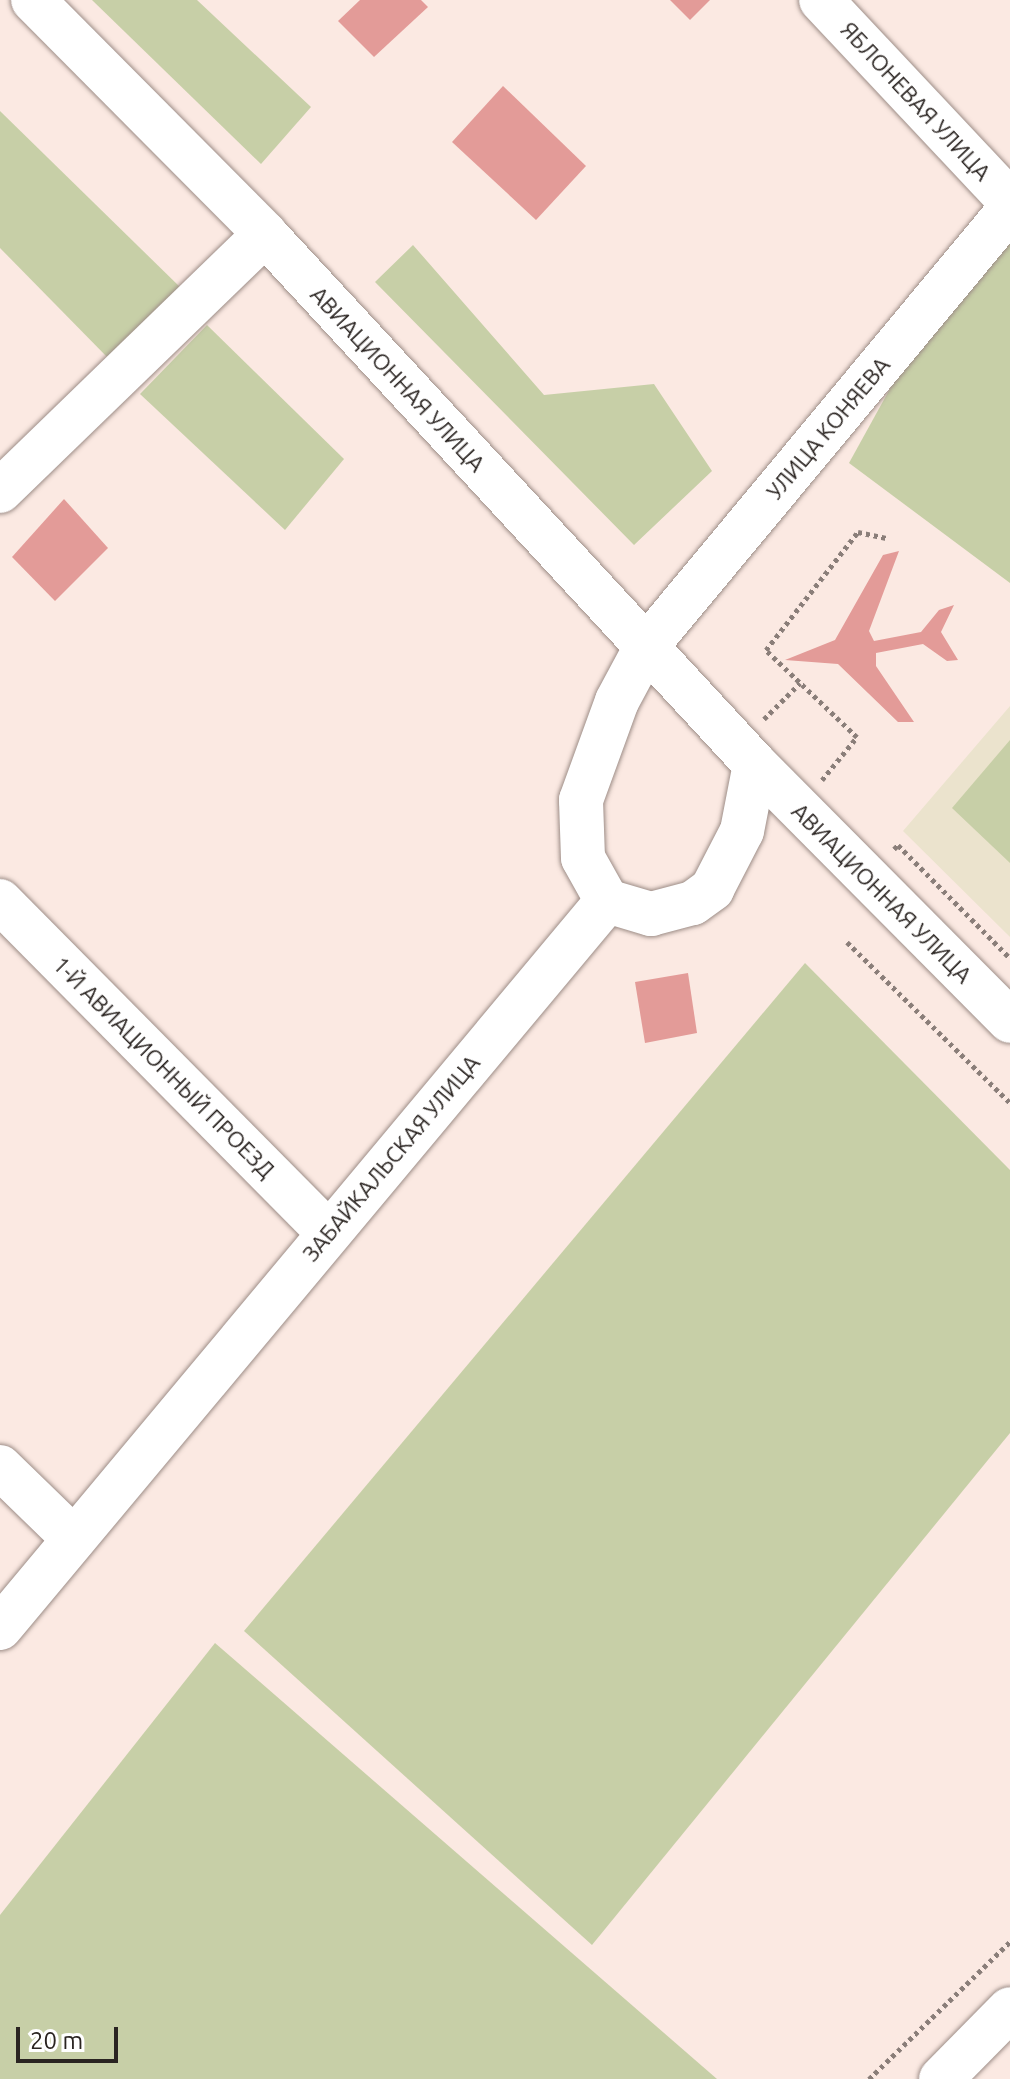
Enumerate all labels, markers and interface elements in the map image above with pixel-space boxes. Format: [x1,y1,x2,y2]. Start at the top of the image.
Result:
street label: ЯБЛОНЕВАЯ УЛИЦА [836,16,996,186]
street label: АВИАЦИОННАЯ УЛИЦА [305,281,491,477]
street label: УЛИЦА КОНЯЕВА [761,352,895,504]
street label: АВИАЦИОННАЯ УЛИЦА [787,798,977,988]
street label: 1-Й АВИАЦИОННЫЙ ПРОЕЗД [48,951,280,1183]
street label: ЗАБАЙКАЛЬСКАЯ УЛИЦА [297,1050,485,1266]
scale bar [20,2011,122,2061]
text: 20 m [30,2027,83,2054]

